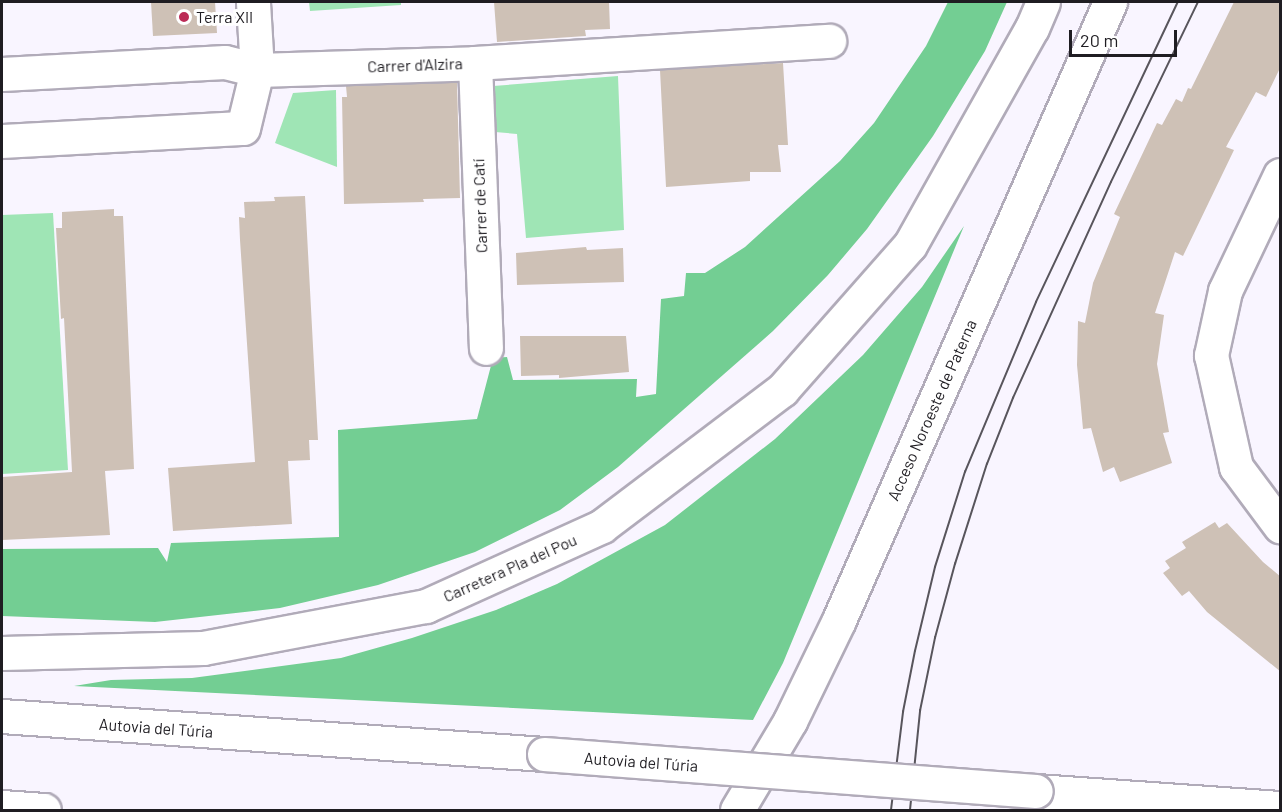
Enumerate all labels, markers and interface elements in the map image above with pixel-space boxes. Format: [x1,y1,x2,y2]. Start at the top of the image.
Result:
place label: Terra XII [196,7,253,27]
marker: Terra XII [177,10,191,24]
scale bar [1072,18,1180,56]
text: 20 m [1080,29,1118,51]
street label: Carrer d'Alzira [367,54,463,76]
street label: Carrer de Catí [469,159,491,253]
street label: Acceso Noroeste de Paterna [883,316,981,504]
street label: Carretera Pla del Pou [440,530,580,606]
street label: Autovia del Túria [98,714,214,742]
street label: Autovia del Túria [583,748,699,776]

